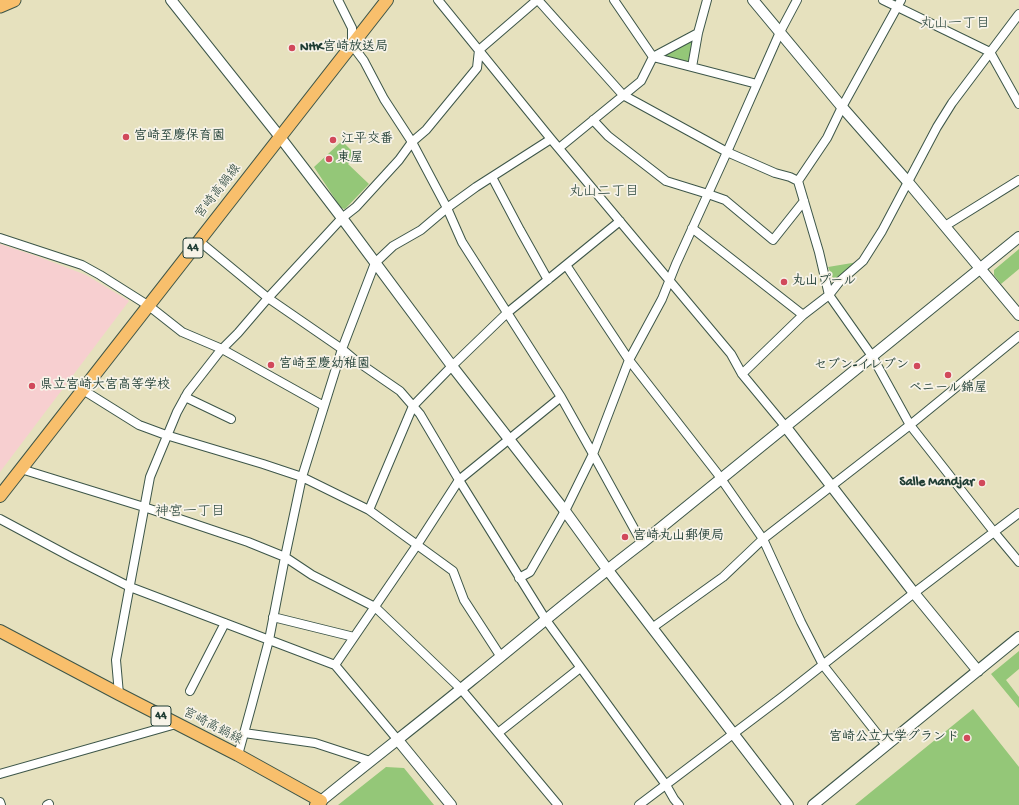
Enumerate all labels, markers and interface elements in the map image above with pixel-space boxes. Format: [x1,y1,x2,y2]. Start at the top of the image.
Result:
district label: 丸山一丁目 [920,17,990,33]
place label: NHK宮崎放送局 [300,40,388,56]
marker: NHK宮崎放送局 [287,43,297,53]
place label: 宮崎至慶保育園 [134,129,225,145]
marker: 宮崎至慶保育園 [121,132,131,142]
place label: 江平交番 [341,132,393,148]
marker: 江平交番 [328,135,338,145]
place label: 東屋 [337,151,363,167]
marker: 東屋 [324,154,334,164]
street label: 宮崎高鍋線 [193,162,245,222]
district label: 丸山二丁目 [569,185,639,201]
road number: 44 [183,238,203,258]
place label: 丸山プール [792,274,856,290]
marker: 丸山プール [779,277,789,287]
place label: 宮崎至慶幼稚園 [279,357,370,373]
place label: セブン-イレブン [814,358,909,374]
marker: 宮崎至慶幼稚園 [266,360,276,370]
marker: セブン-イレブン [912,361,922,371]
marker: ベニール錦屋 [943,370,953,380]
place label: 県立宮崎大宮高等学校 [40,378,170,394]
marker: 県立宮崎大宮高等学校 [27,381,37,391]
place label: ベニール錦屋 [909,381,987,397]
place label: Salle Mandjar [900,475,974,491]
marker: Salle Mandjar [977,478,987,488]
district label: 神宮一丁目 [155,505,225,521]
place label: 宮崎丸山郵便局 [633,529,724,545]
marker: 宮崎丸山郵便局 [620,532,630,542]
street label: 宮崎高鍋線 [180,705,244,749]
road number: 44 [151,706,171,726]
place label: 宮崎公立大学グランド [829,730,959,746]
marker: 宮崎公立大学グランド [962,733,972,743]

